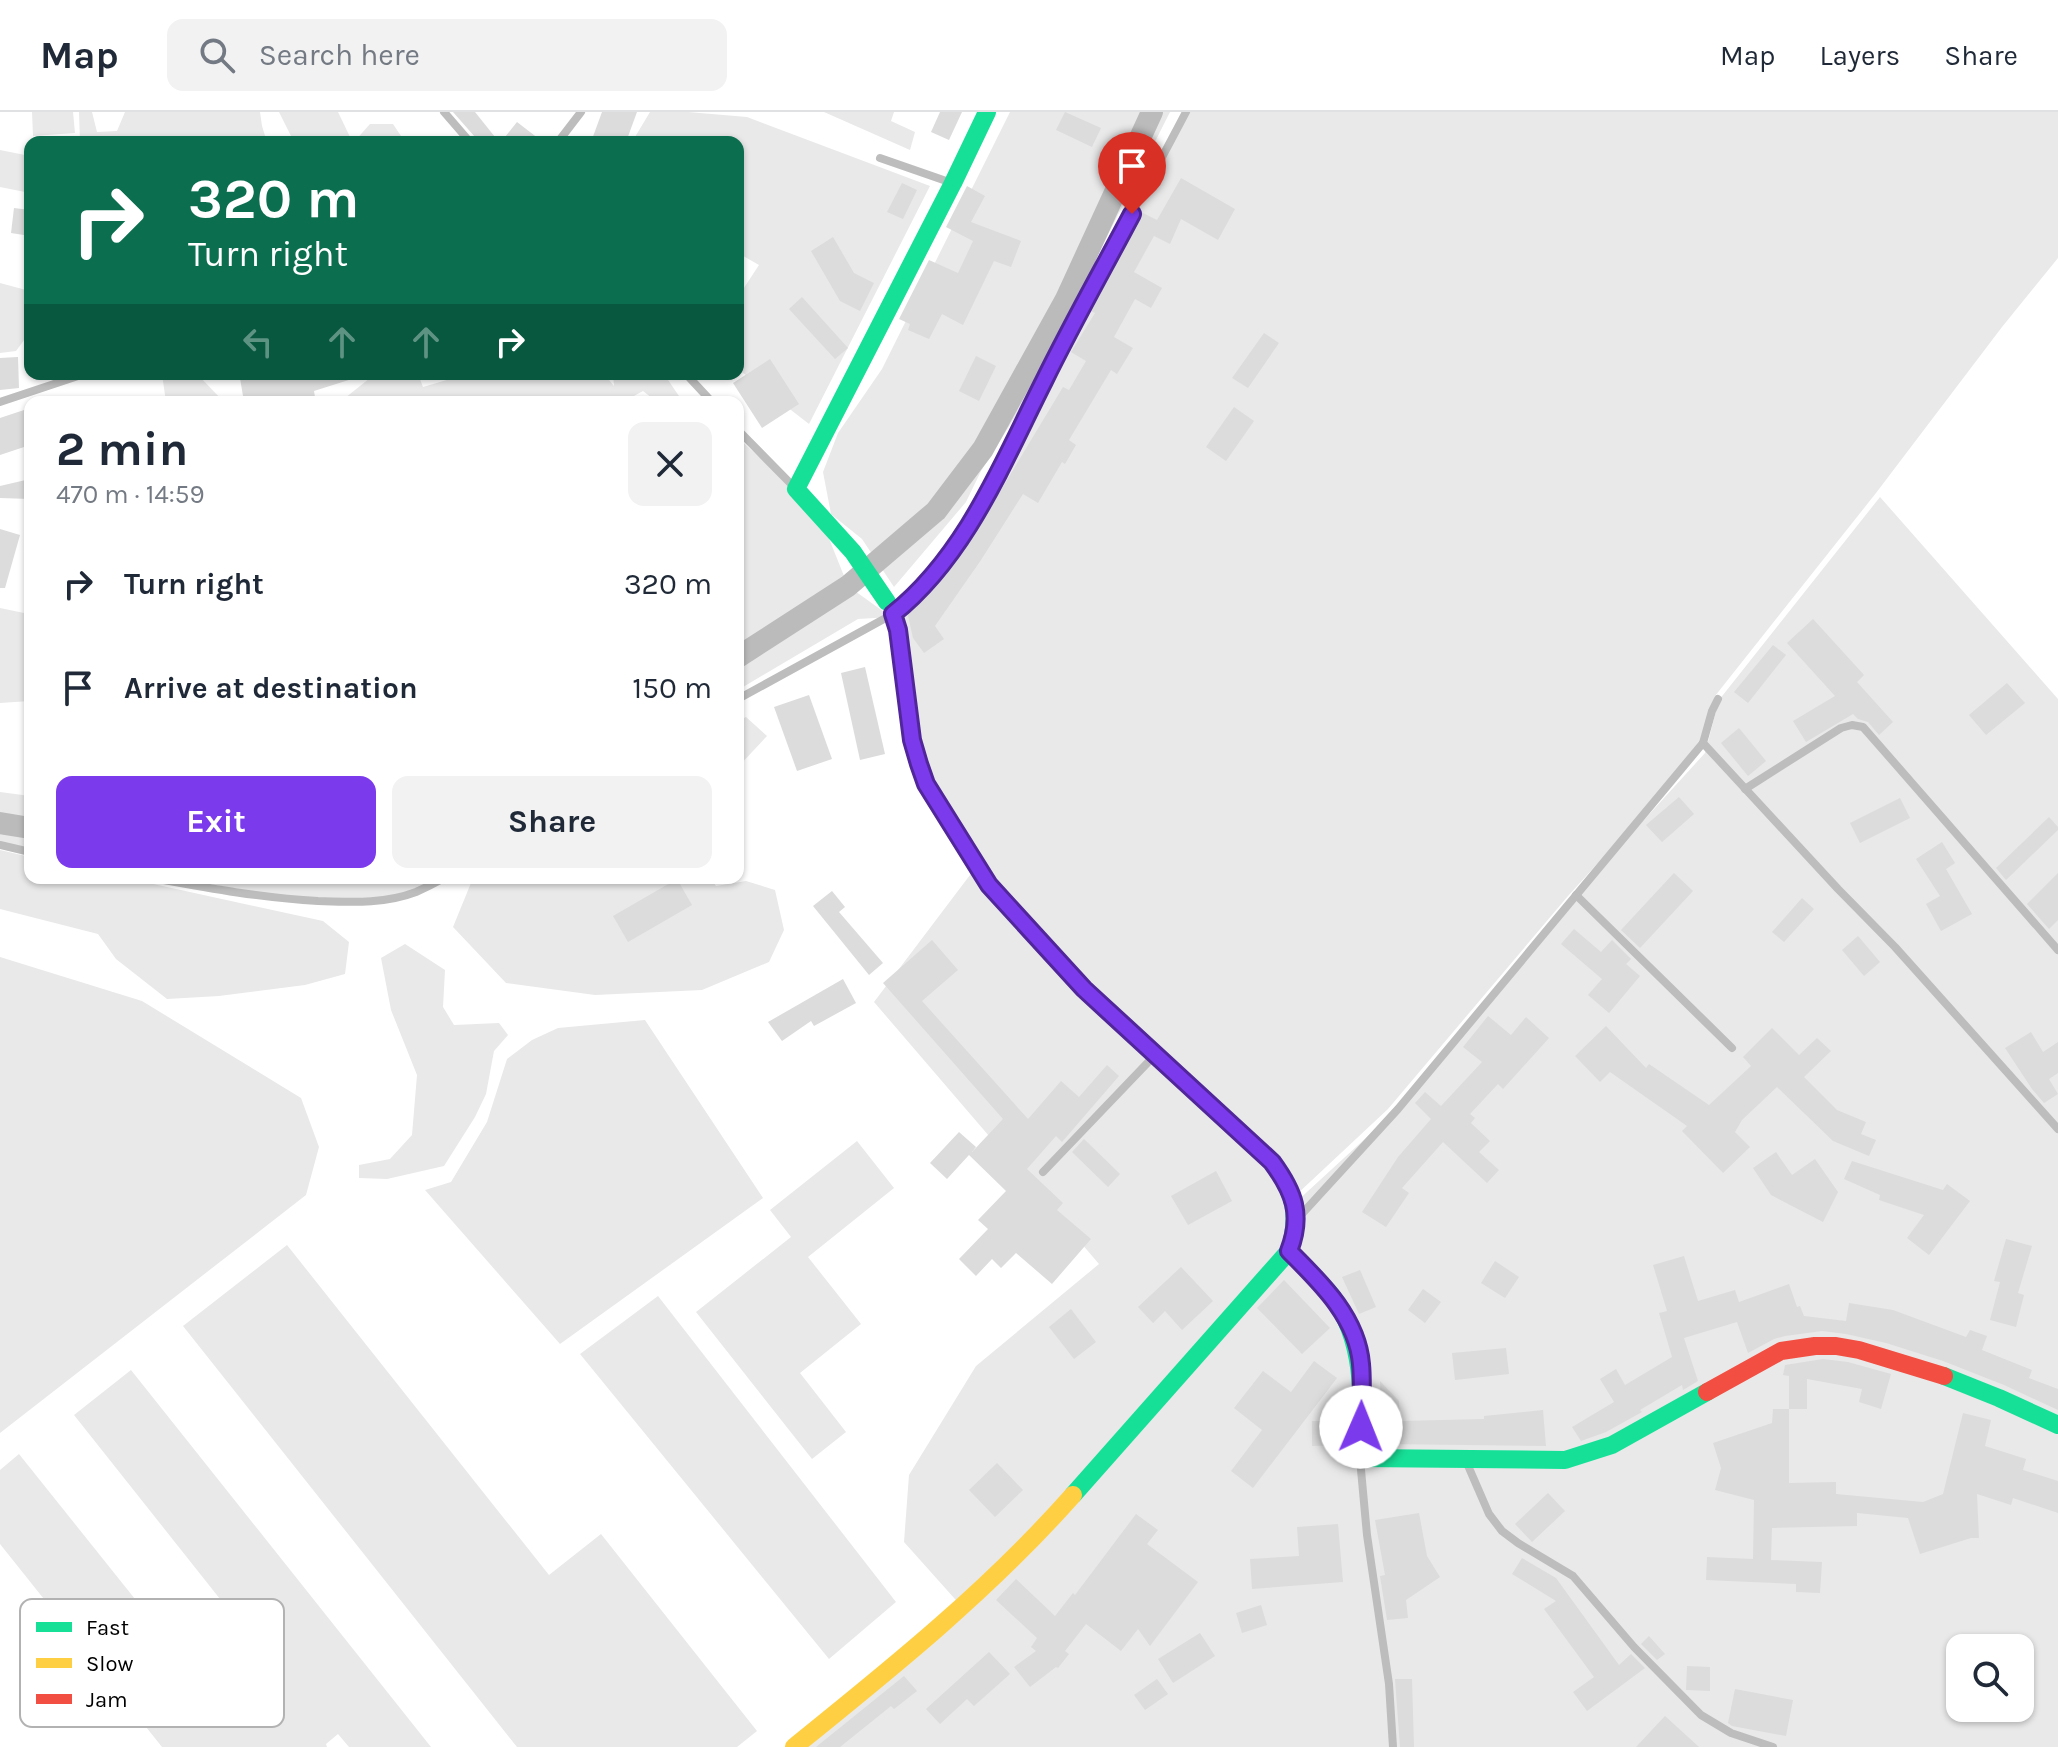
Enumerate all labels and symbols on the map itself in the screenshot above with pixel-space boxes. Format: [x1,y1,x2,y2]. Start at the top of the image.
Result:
pin [1098,132,1166,214]
position arrow [1319,1385,1403,1469]
legend [20,1599,284,1727]
text: Fast [86,1615,129,1641]
text: Slow [86,1651,133,1677]
text: Jam [86,1687,128,1713]

